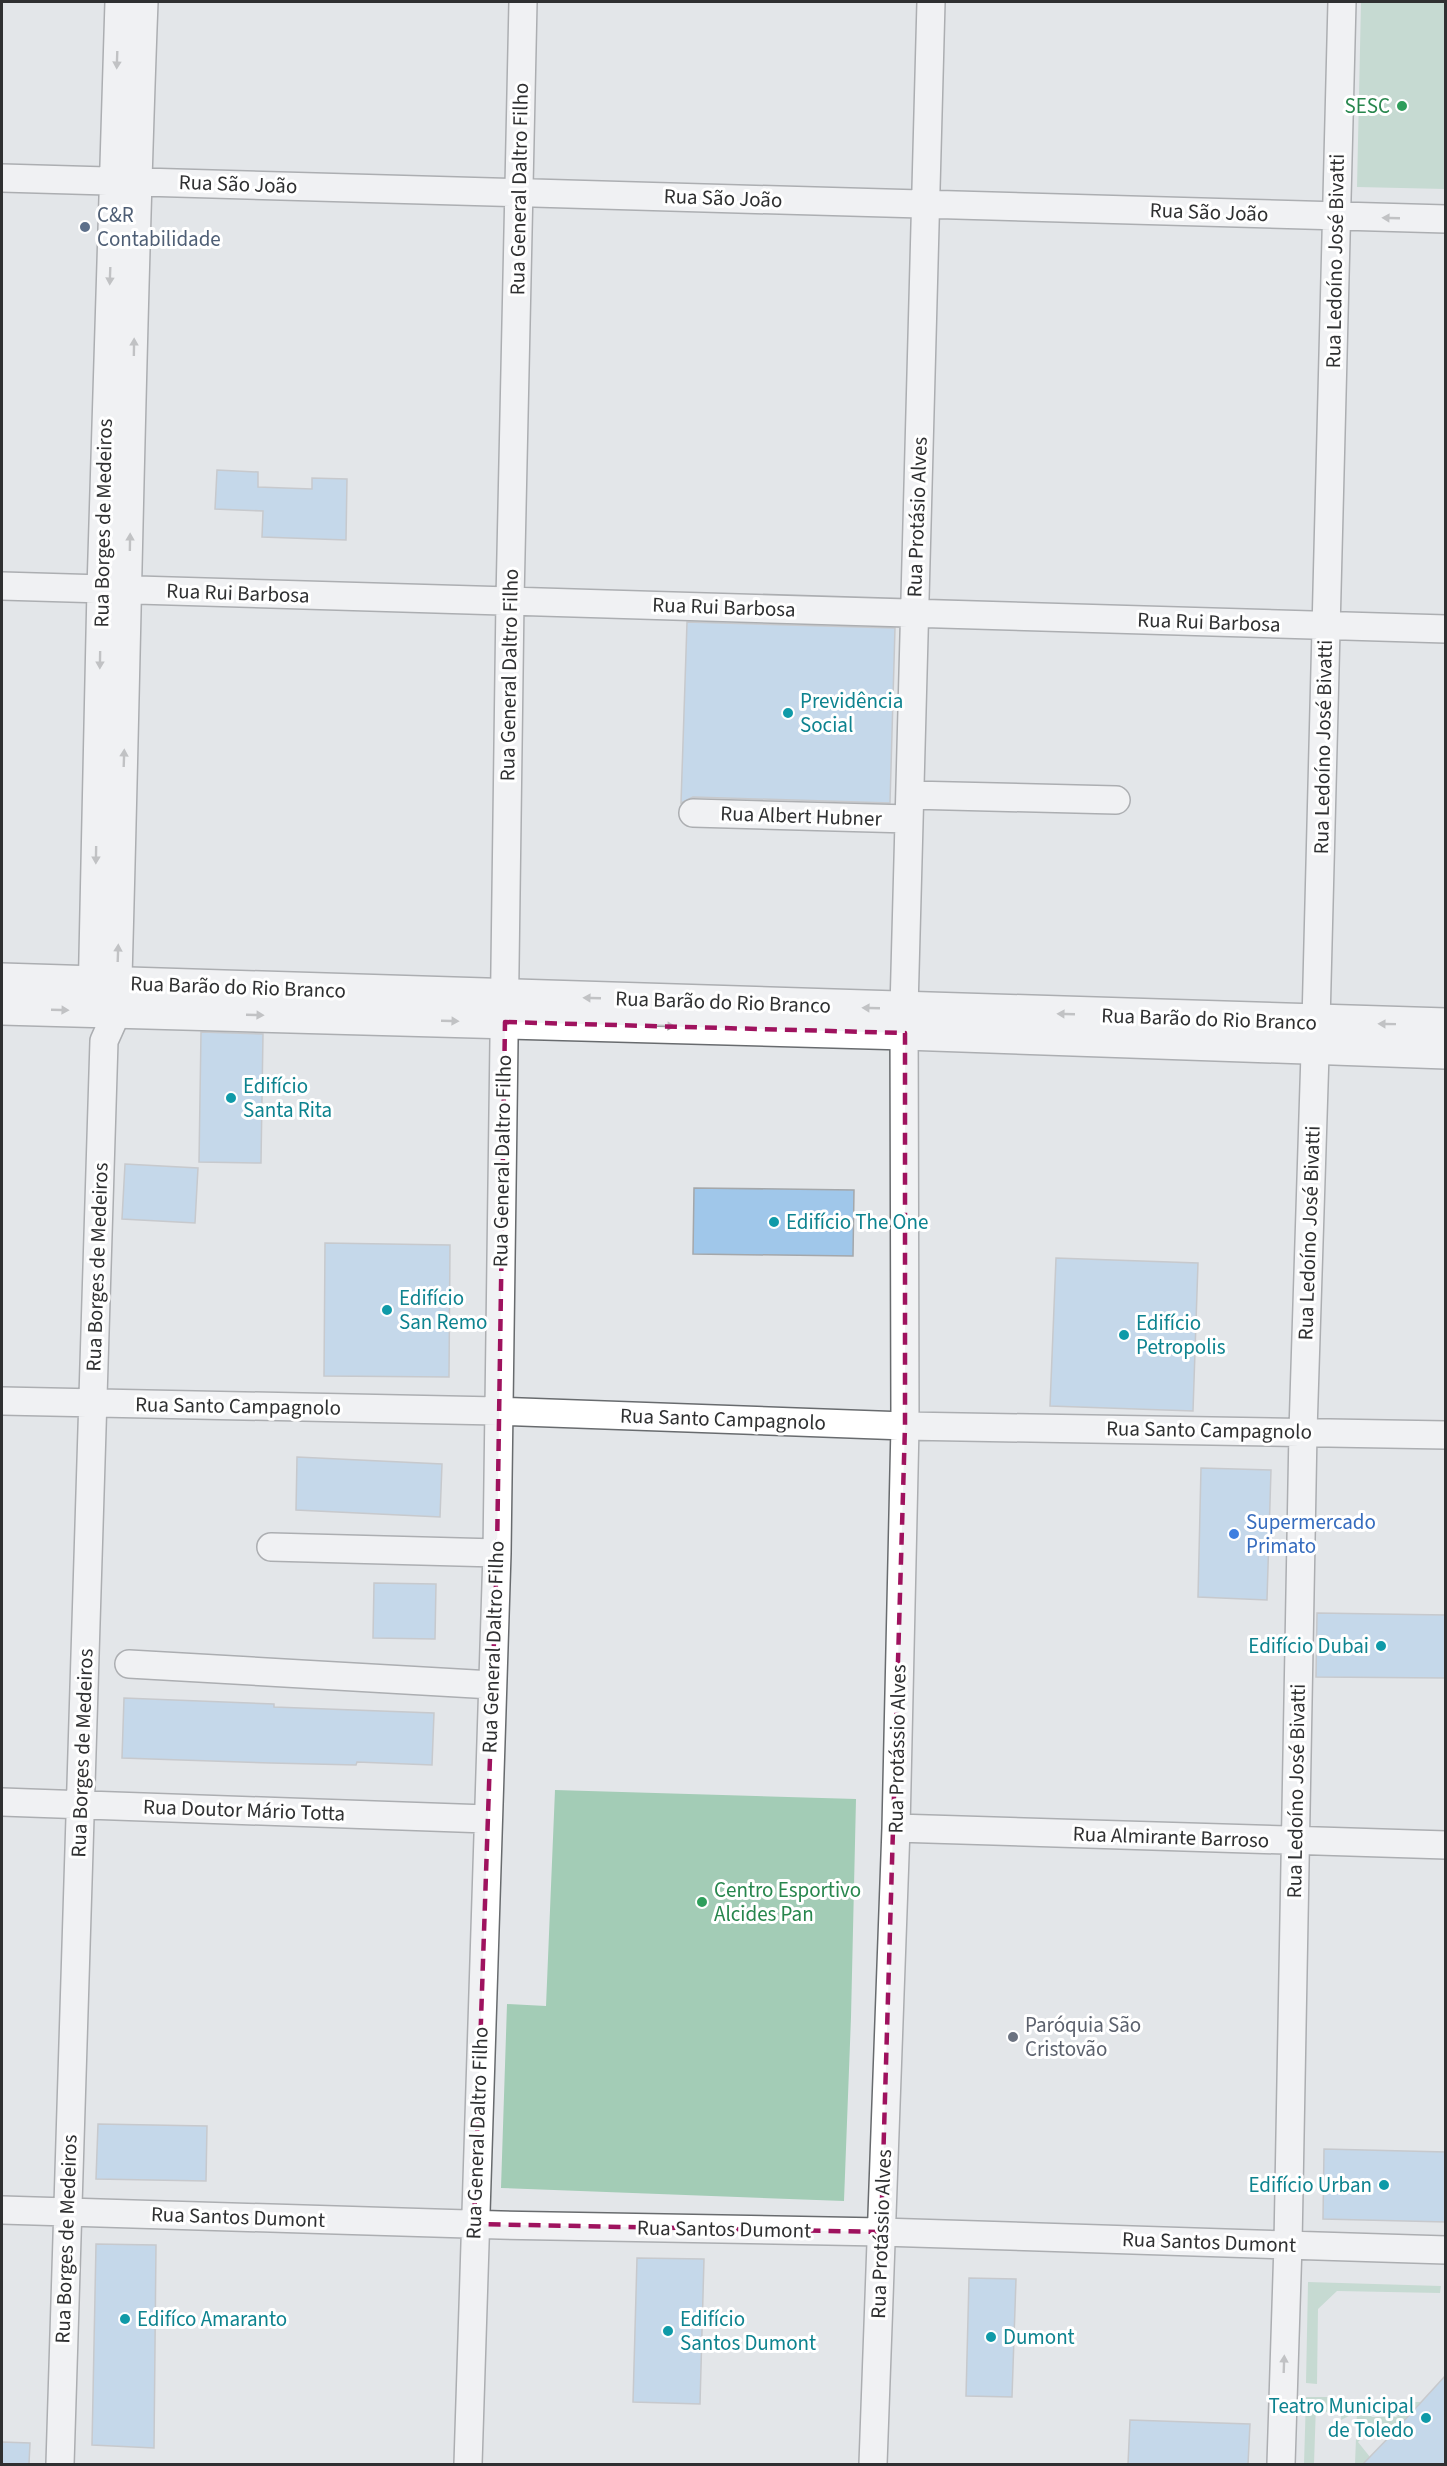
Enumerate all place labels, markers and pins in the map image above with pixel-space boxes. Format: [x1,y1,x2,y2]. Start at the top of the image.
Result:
place label: SESC [1345,91,1390,121]
marker: SESC [1395,99,1409,113]
place label: C&R Contabilidade [97,200,221,254]
marker: C&R Contabilidade [78,220,92,234]
place label: Previdência Social [800,686,903,740]
marker: Previdência Social [781,706,795,720]
place label: Edifício Santa Rita [243,1071,332,1125]
marker: Edifício Santa Rita [224,1091,238,1105]
place label: Edifício The One [786,1207,928,1237]
marker: Edifício The One [767,1215,781,1229]
place label: Edifício San Remo [399,1283,487,1337]
marker: Edifício San Remo [380,1303,394,1317]
place label: Edifício Petropolis [1136,1308,1226,1362]
marker: Edifício Petropolis [1117,1328,1131,1342]
place label: Supermercado Primato [1246,1507,1376,1561]
marker: Supermercado Primato [1227,1527,1241,1541]
place label: Edifício Dubai [1248,1631,1369,1661]
marker: Edifício Dubai [1374,1639,1388,1653]
place label: Centro Esportivo Alcides Pan [714,1875,861,1929]
marker: Centro Esportivo Alcides Pan [695,1895,709,1909]
place label: Paróquia São Cristovão [1025,2010,1141,2064]
marker: Paróquia São Cristovão [1006,2030,1020,2044]
place label: Edifício Urban [1248,2170,1372,2200]
marker: Edifício Urban [1377,2178,1391,2192]
place label: Edifíco Amaranto [137,2304,287,2334]
place label: Edifício Santos Dumont [680,2304,816,2358]
marker: Edifíco Amaranto [118,2312,132,2326]
place label: Dumont [1003,2322,1075,2352]
marker: Edifício Santos Dumont [661,2324,675,2338]
marker: Dumont [984,2330,998,2344]
place label: Teatro Municipal de Toledo [1269,2391,1414,2445]
marker: Teatro Municipal de Toledo [1419,2411,1433,2425]

